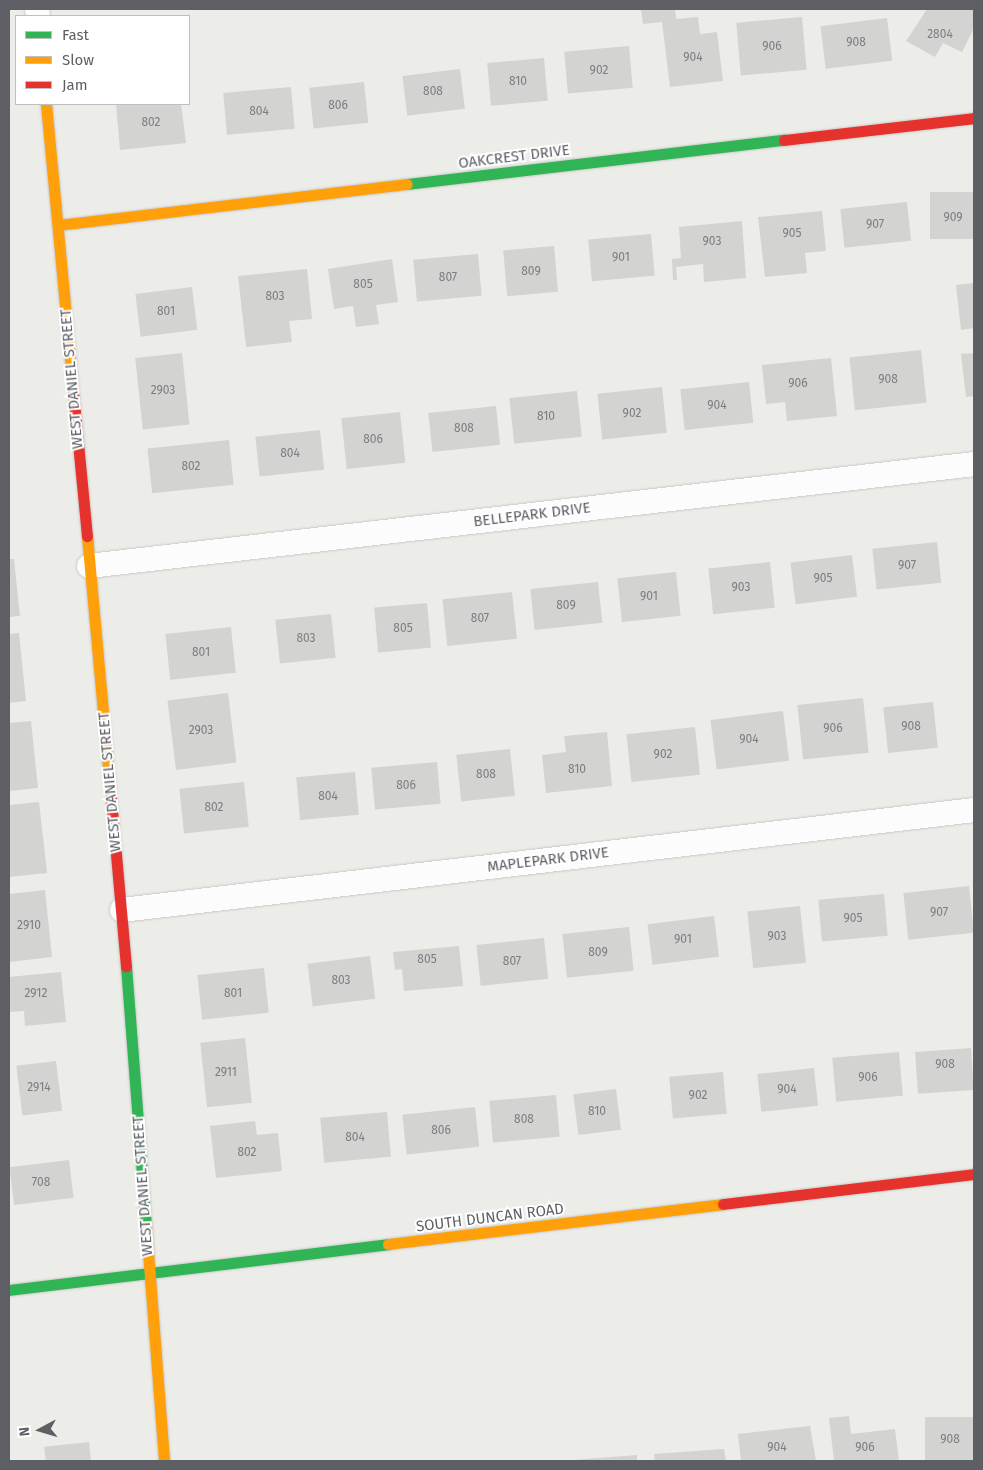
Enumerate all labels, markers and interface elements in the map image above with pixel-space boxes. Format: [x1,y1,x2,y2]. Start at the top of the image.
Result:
legend [15,15,190,105]
text: Fast [62,26,89,44]
house number: 2804 [927,28,953,42]
house number: 908 [846,36,866,50]
house number: 906 [762,40,782,54]
text: Slow [62,51,94,69]
house number: 904 [683,51,703,65]
house number: 902 [590,64,608,78]
house number: 810 [509,75,527,89]
text: Jam [62,76,88,94]
house number: 808 [423,85,443,99]
house number: 806 [328,99,348,113]
house number: 804 [249,105,269,119]
house number: 802 [141,116,161,130]
street label: OAKCREST DRIVE [457,141,571,173]
house number: 909 [943,211,963,225]
house number: 907 [866,218,884,232]
house number: 905 [782,227,802,241]
house number: 903 [703,235,721,249]
house number: 901 [612,251,630,265]
house number: 809 [521,265,541,279]
house number: 807 [439,271,457,285]
house number: 805 [353,278,373,292]
house number: 803 [265,290,285,304]
house number: 801 [157,305,175,319]
street label: WEST DANIEL STREET [57,308,87,450]
house number: 908 [878,373,898,387]
house number: 906 [788,377,808,391]
house number: 2903 [151,384,175,398]
house number: 904 [707,399,727,413]
house number: 902 [623,407,641,421]
house number: 810 [537,410,555,424]
house number: 808 [454,422,474,436]
house number: 806 [363,433,383,447]
house number: 804 [280,447,300,461]
house number: 802 [181,460,201,474]
street label: BELLEPARK DRIVE [472,499,592,531]
house number: 907 [898,559,916,573]
house number: 905 [813,572,833,586]
house number: 903 [732,581,750,595]
house number: 901 [640,590,658,604]
house number: 809 [556,599,576,613]
house number: 807 [471,612,489,626]
house number: 805 [393,622,413,636]
house number: 803 [296,632,316,646]
house number: 801 [192,646,210,660]
street label: WEST DANIEL STREET [95,711,125,853]
house number: 908 [901,720,921,734]
house number: 906 [823,722,843,736]
house number: 2903 [189,724,213,738]
house number: 904 [739,733,759,747]
house number: 902 [654,748,672,762]
house number: 810 [568,763,586,777]
house number: 808 [476,768,496,782]
house number: 806 [396,779,416,793]
house number: 804 [318,790,338,804]
house number: 802 [204,801,224,815]
street label: MAPLEPARK DRIVE [486,844,610,876]
house number: 907 [930,906,948,920]
house number: 905 [843,912,863,926]
house number: 2910 [17,919,41,933]
house number: 903 [768,930,786,944]
house number: 901 [674,933,692,947]
house number: 809 [588,946,608,960]
house number: 805 [417,953,437,967]
house number: 807 [503,955,521,969]
house number: 803 [331,974,351,988]
house number: 2912 [24,987,48,1001]
house number: 801 [224,987,242,1001]
house number: 908 [935,1058,955,1072]
house number: 2911 [215,1066,237,1080]
house number: 906 [858,1071,878,1085]
house number: 2914 [27,1081,51,1095]
house number: 904 [777,1083,797,1097]
house number: 902 [689,1089,707,1103]
house number: 810 [588,1105,606,1119]
house number: 808 [514,1113,534,1127]
street label: WEST DANIEL STREET [129,1115,157,1257]
house number: 806 [431,1124,451,1138]
house number: 804 [345,1131,365,1145]
house number: 802 [237,1146,257,1160]
house number: 708 [32,1176,50,1190]
street label: SOUTH DUNCAN ROAD [415,1200,565,1236]
north arrow [15,1405,65,1455]
text: N [16,1426,34,1437]
house number: 908 [940,1433,960,1447]
house number: 904 [767,1441,787,1455]
house number: 906 [855,1441,875,1455]

